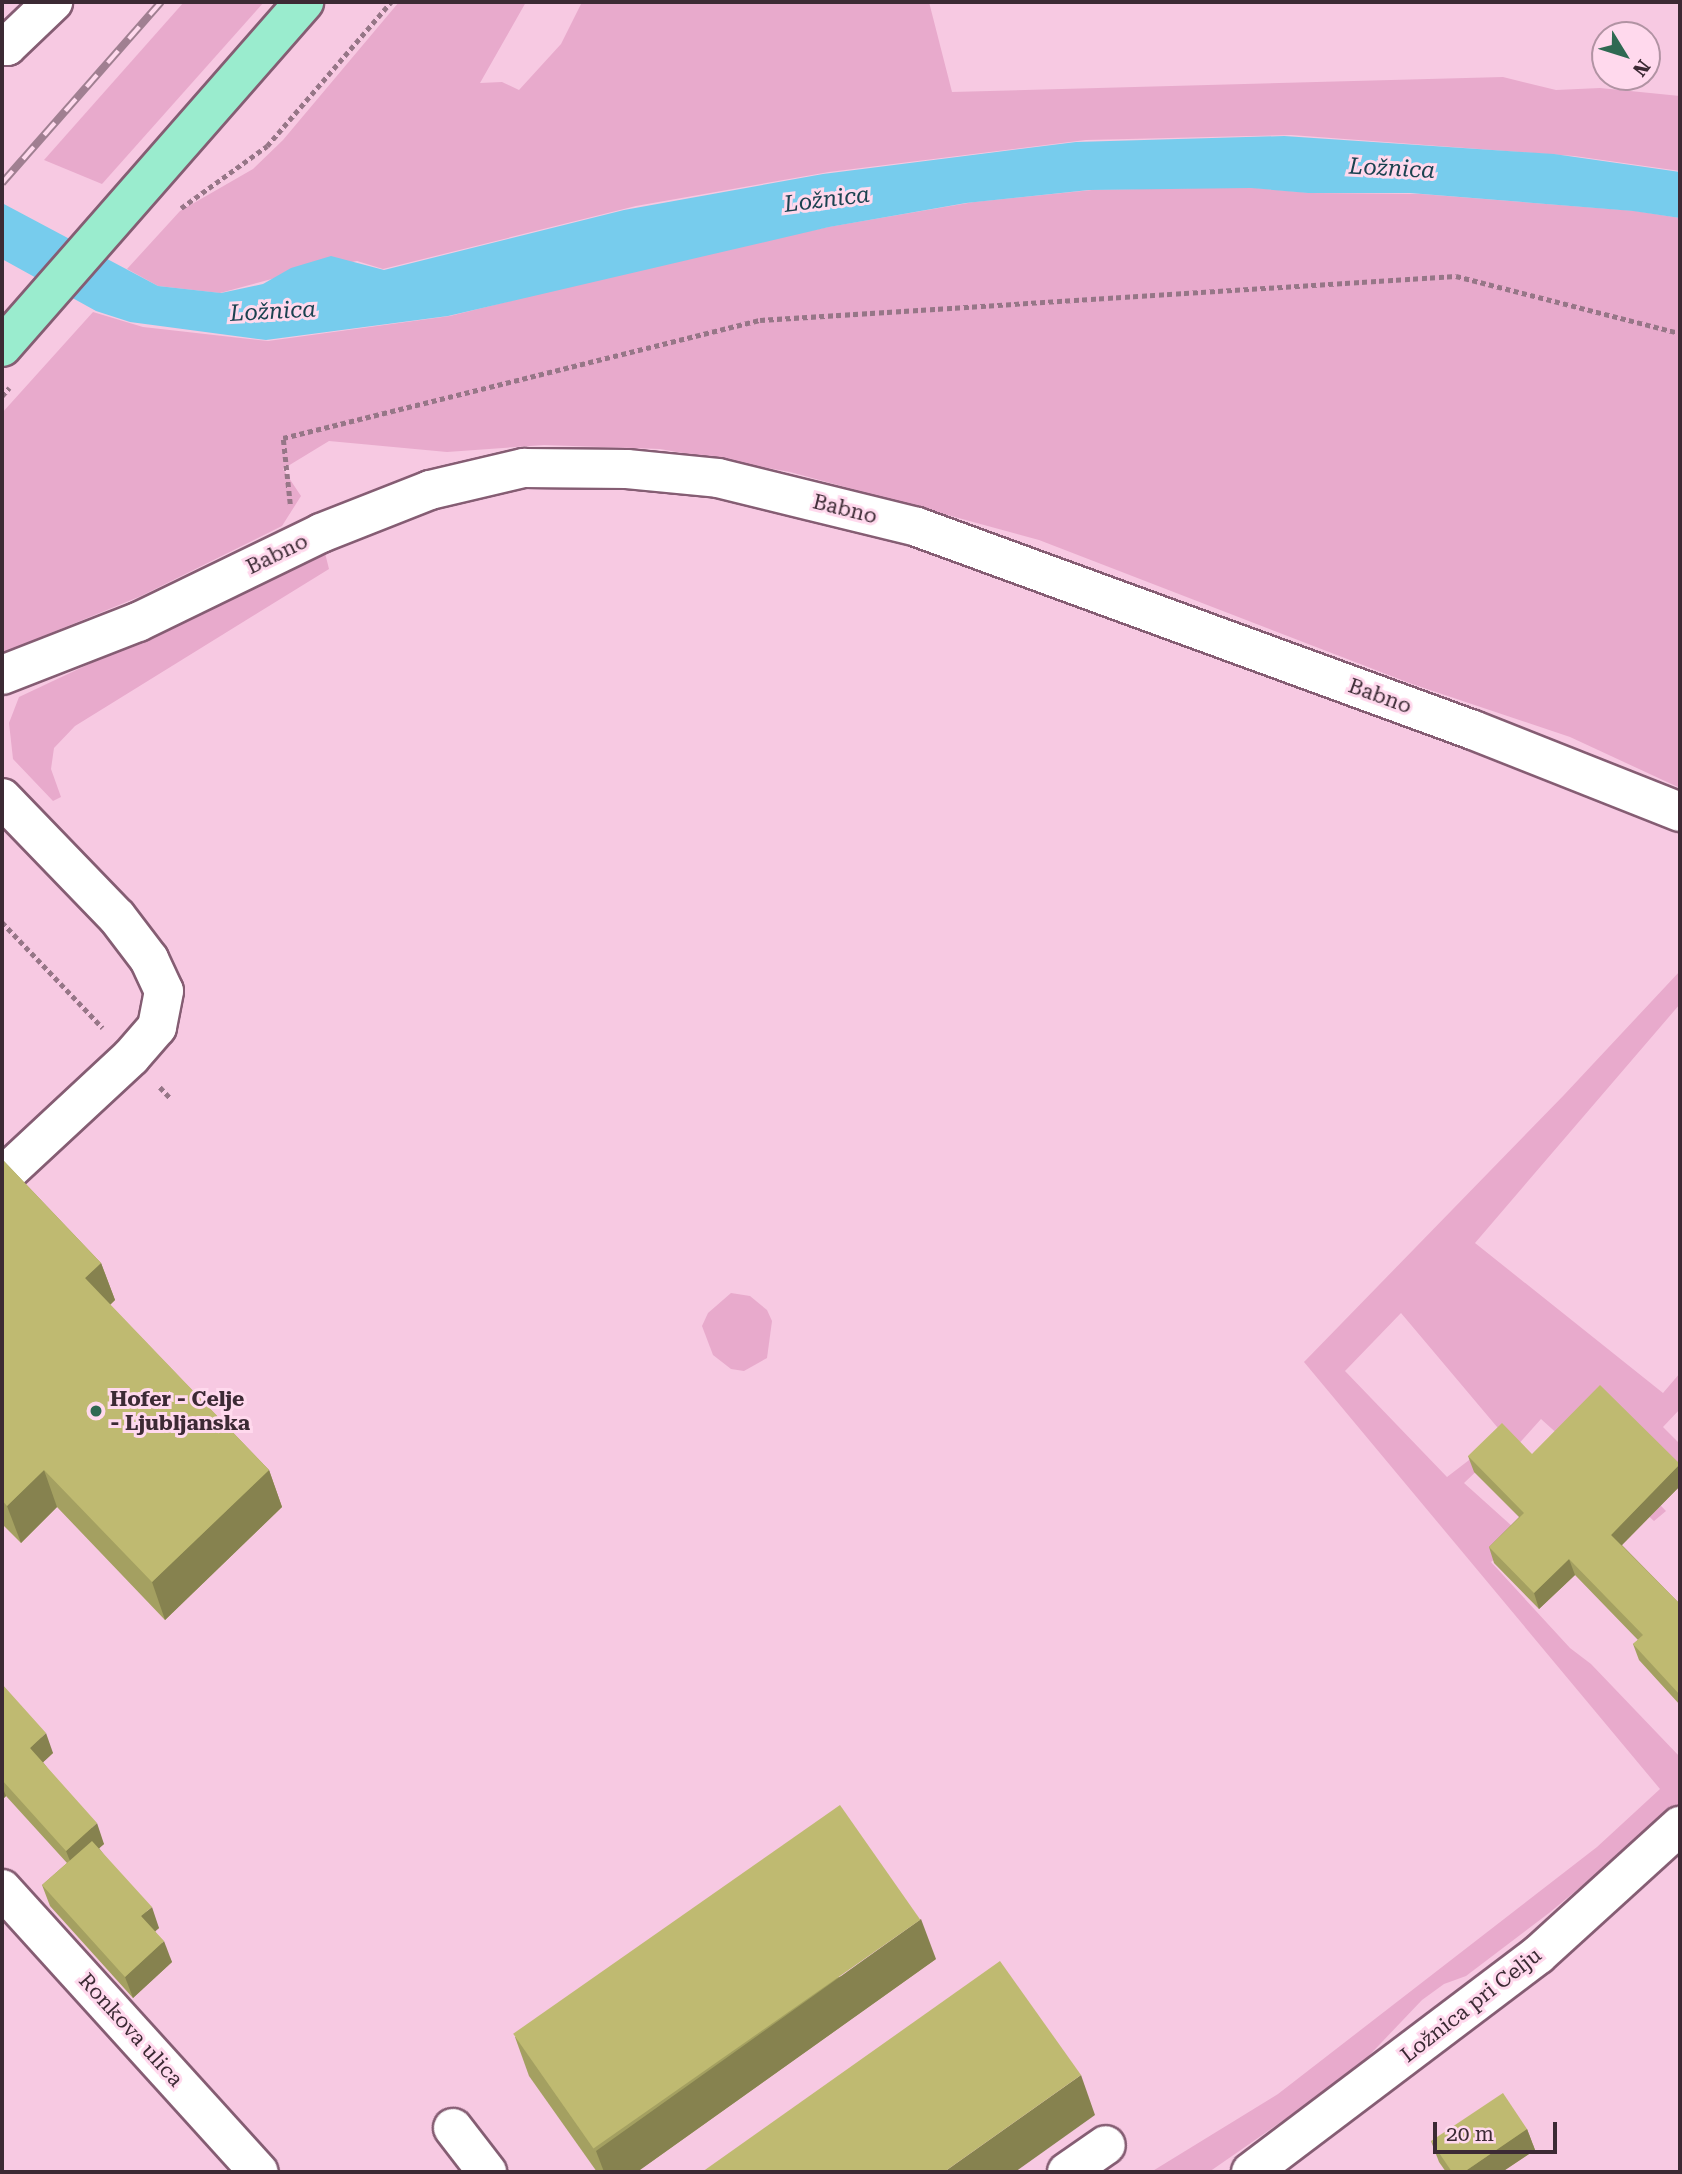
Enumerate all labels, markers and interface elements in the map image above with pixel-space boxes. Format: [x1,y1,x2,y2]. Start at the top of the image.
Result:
north arrow [1591,21,1661,91]
text: N [1628,55,1655,81]
water label: Ložnica [1348,153,1436,185]
water label: Ložnica [783,181,871,219]
water label: Ložnica [229,296,317,328]
street label: Babno [810,489,880,529]
street label: Babno [242,528,312,580]
street label: Babno [1345,673,1415,719]
place label: Hofer - Celje - Ljubljanska [110,1386,250,1436]
marker: Hofer - Celje - Ljubljanska [88,1403,104,1419]
street label: Ložnica pri Celju [1396,1942,1546,2068]
street label: Ronkova ulica [74,1968,188,2092]
scale bar [1437,2108,1561,2152]
text: 20 m [1446,2122,1494,2146]

